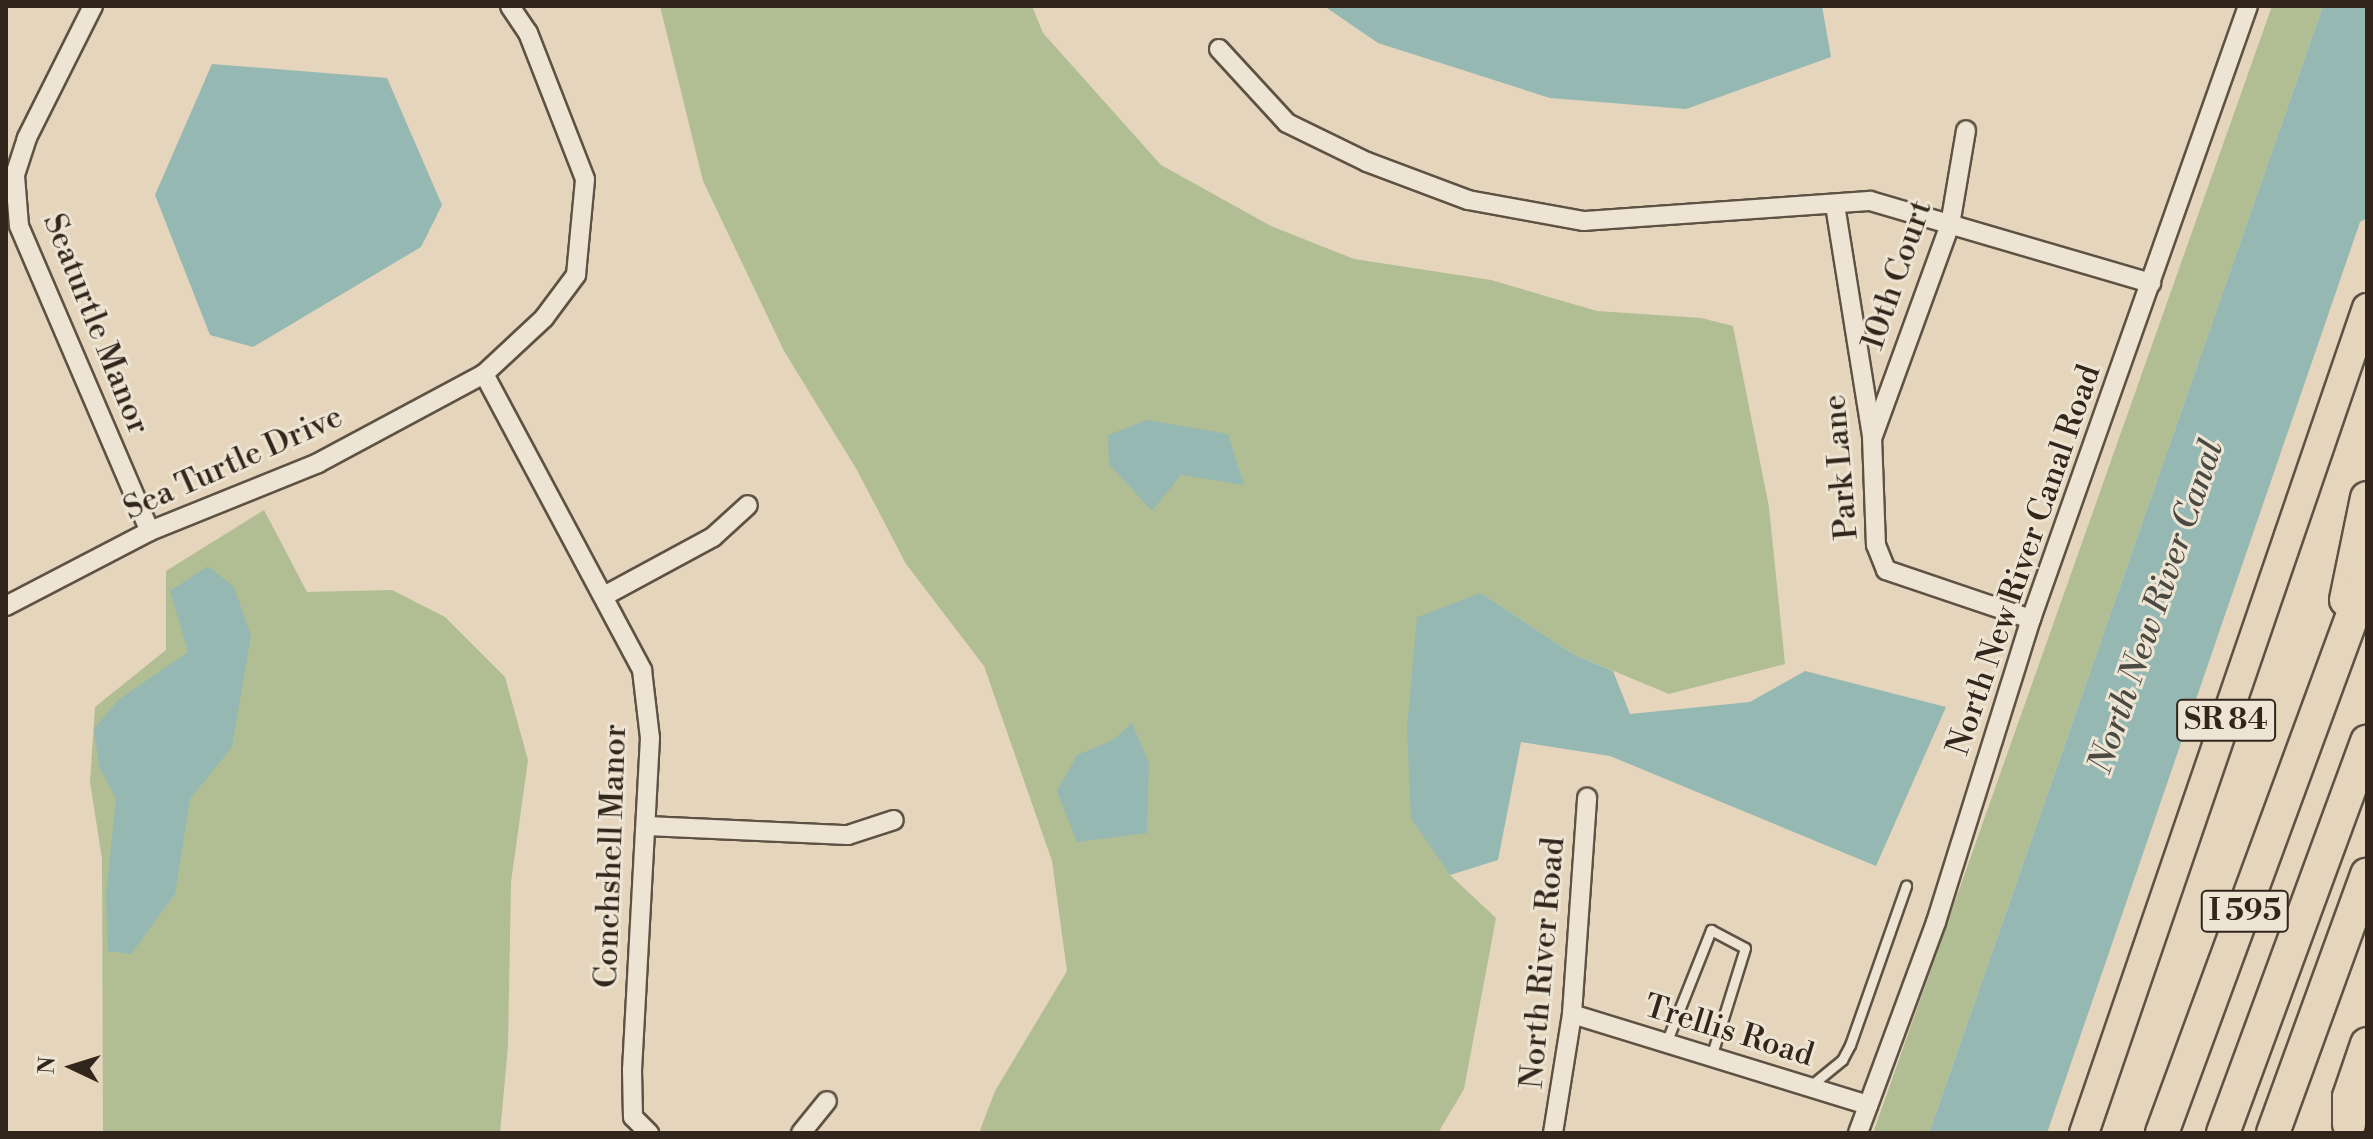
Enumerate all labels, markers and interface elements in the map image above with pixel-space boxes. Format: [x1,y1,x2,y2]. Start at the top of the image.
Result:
street label: 10th Court [1854,195,1940,355]
street label: Seaturtle Manor [34,208,158,440]
street label: North New River Canal Road [1939,360,2109,760]
street label: Park Lane [1816,393,1866,541]
street label: Sea Turtle Drive [118,398,348,528]
water label: North New River Canal [2081,435,2233,779]
road number: SR 84 [2176,694,2276,746]
street label: Conchshell Manor [587,723,635,989]
street label: North River Road [1513,836,1573,1090]
road number: I 595 [2199,885,2291,937]
street label: Trellis Road [1640,987,1818,1075]
north arrow [32,1027,112,1107]
text: N [33,1056,62,1075]

